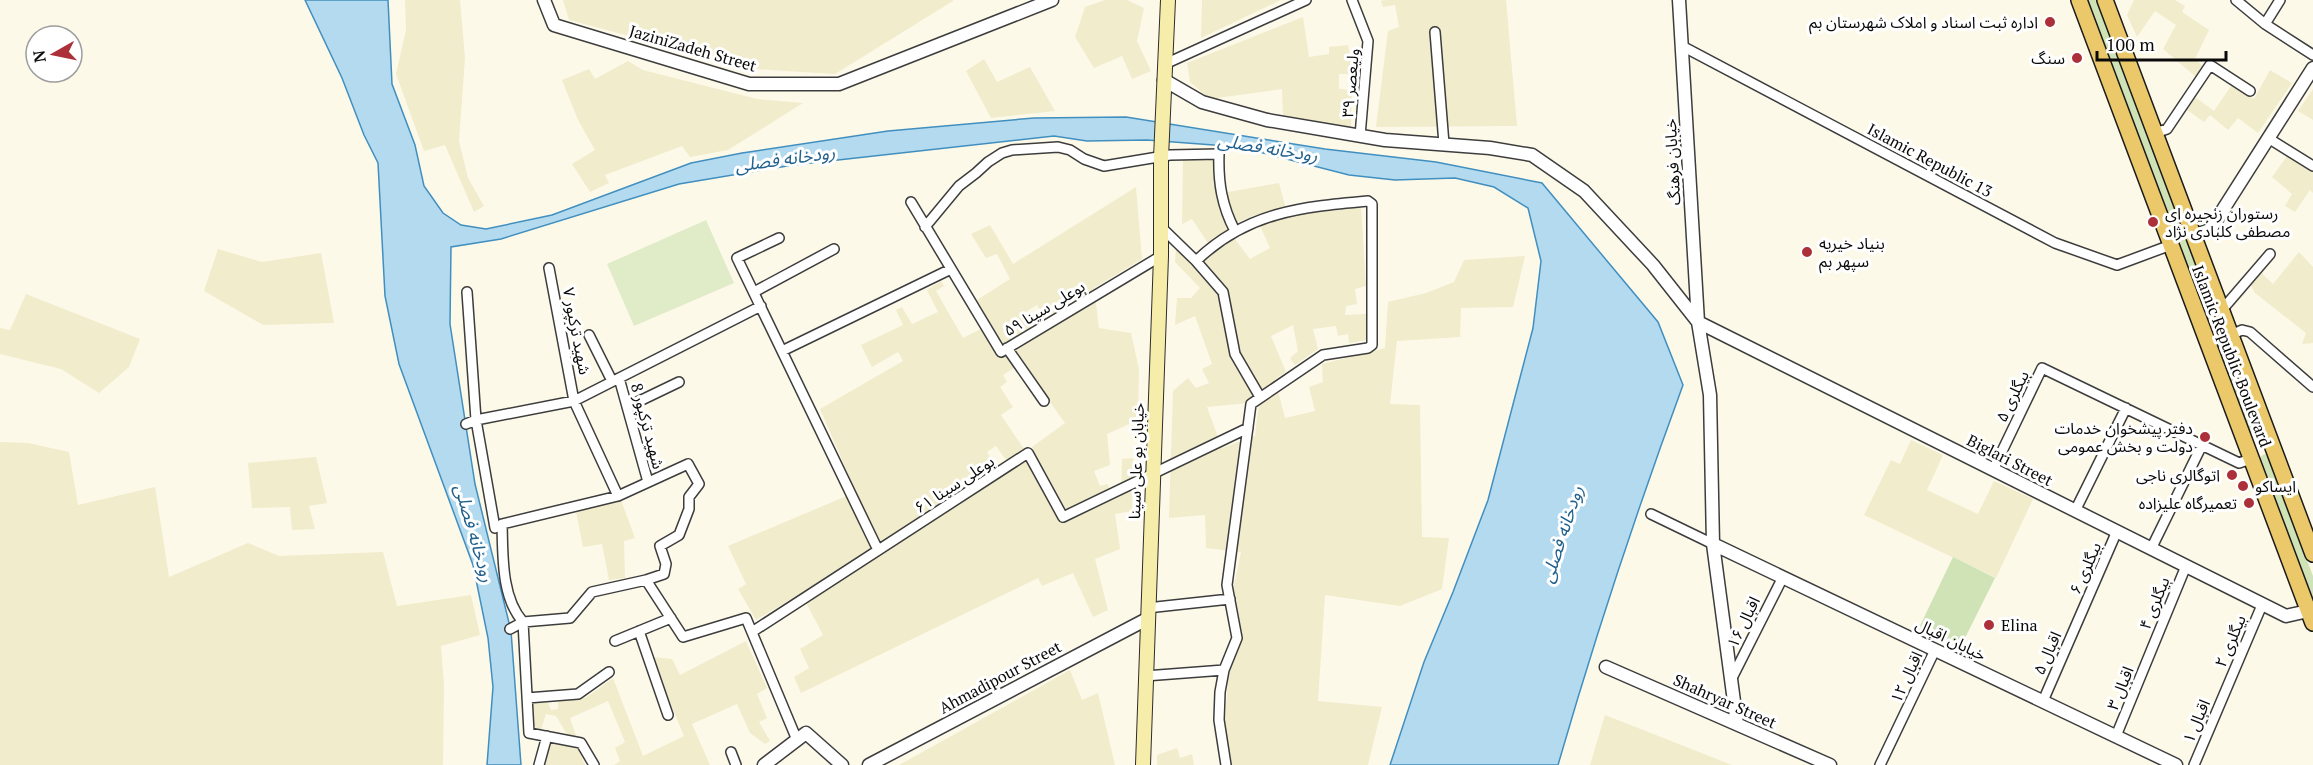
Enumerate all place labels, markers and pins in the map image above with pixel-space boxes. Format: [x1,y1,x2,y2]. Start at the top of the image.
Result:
place label: اداره ثبت اسناد و املاک شهرستان بم [1809,11,2038,35]
marker: اداره ثبت اسناد و املاک شهرستان بم [2043,15,2057,29]
place label: سنگ [2031,47,2065,69]
marker: سنگ [2070,51,2084,65]
place label: رستوران زنجیره ای مصطفی کلبادی نژاد [2165,202,2290,242]
marker: رستوران زنجیره ای مصطفی کلبادی نژاد [2146,215,2160,229]
place label: بنیاد خیریه سپهر بم [1819,232,1885,274]
marker: بنیاد خیریه سپهر بم [1800,245,1814,259]
place label: دفتر پیشخوان خدمات دولت و بخش عمومی [2054,417,2193,457]
marker: دفتر پیشخوان خدمات دولت و بخش عمومی [2198,430,2212,444]
place label: اتوگالری ناجی [2136,464,2220,486]
marker: اتوگالری ناجی [2225,468,2239,482]
place label: ایساکو [2255,475,2296,497]
marker: ایساکو [2236,479,2250,493]
place label: تعمیرگاه علیزاده [2139,492,2237,514]
marker: تعمیرگاه علیزاده [2242,496,2256,510]
place label: Elina [2001,614,2038,636]
marker: Elina [1982,618,1996,632]

